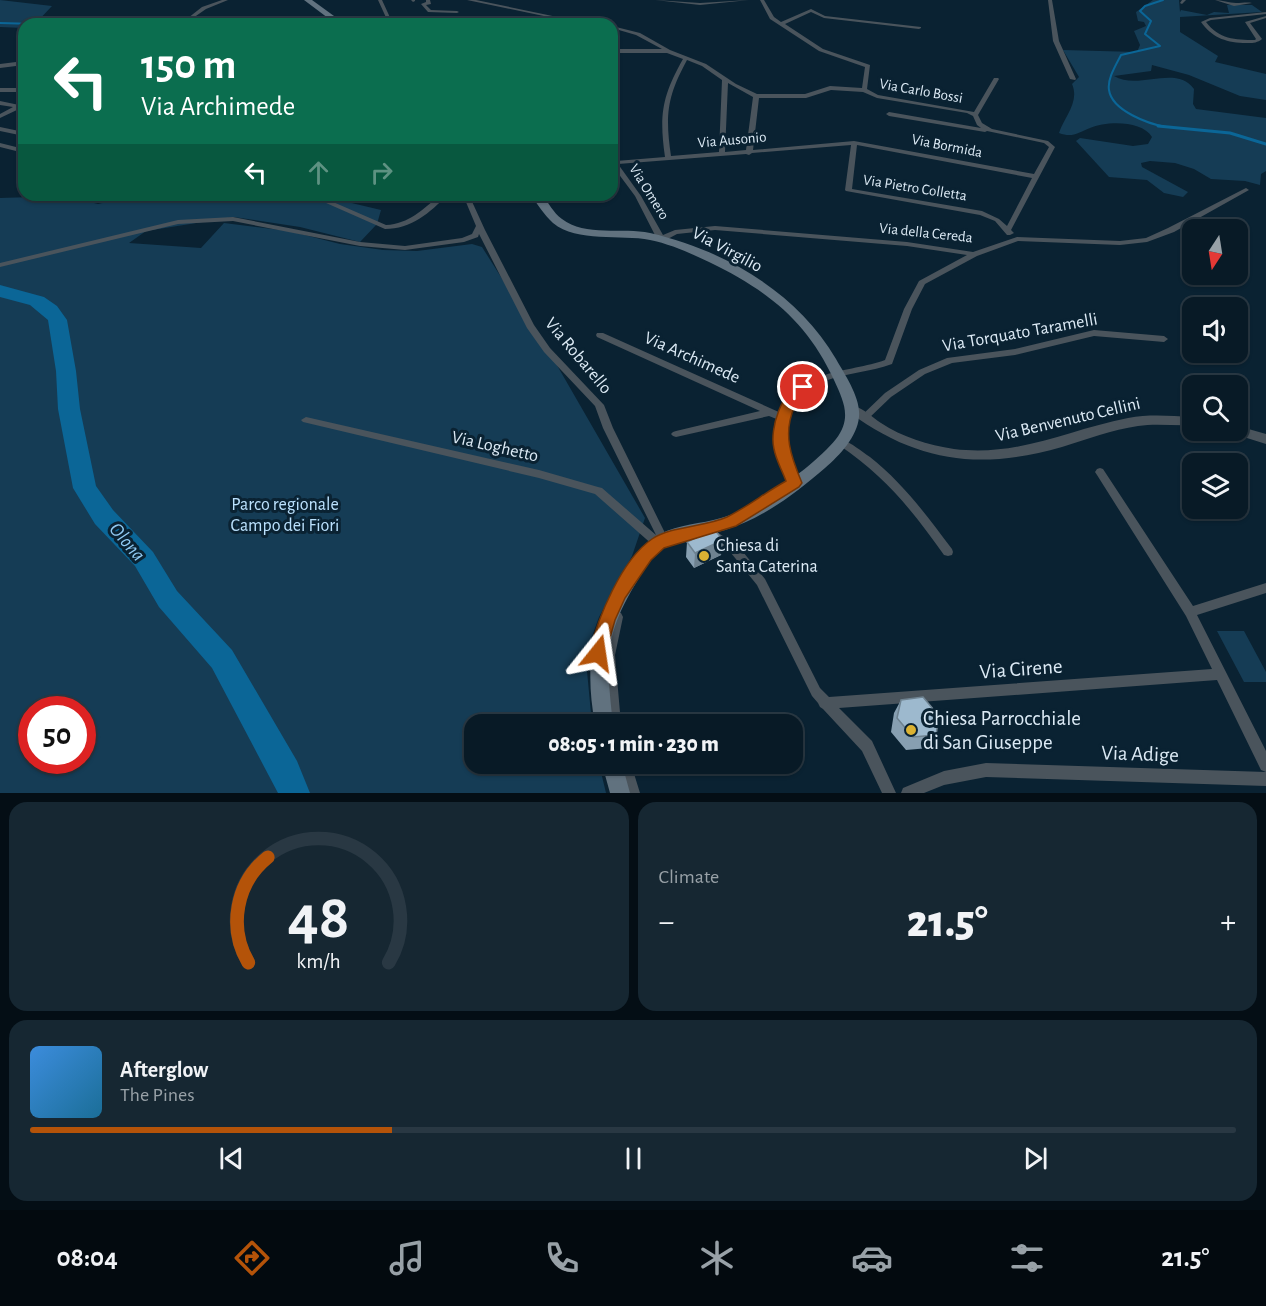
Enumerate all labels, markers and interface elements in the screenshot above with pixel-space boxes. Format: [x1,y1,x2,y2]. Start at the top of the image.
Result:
icon: left [42,42,120,120]
text: 150 m [141,44,236,86]
street label: Via Carlo Bossi [878,76,964,106]
text: Via Archimede [141,93,295,120]
street label: Via Ausonio [697,130,767,150]
street label: Via Bormida [910,132,984,160]
icon: left [239,156,272,189]
icon: ahead [302,156,335,189]
icon: right [365,156,398,189]
street label: Via Omero [626,162,672,222]
street label: Via Pietro Colletta [862,172,968,204]
north arrow [1182,219,1248,285]
map controls [1182,219,1248,519]
street label: Via della Cereda [879,221,974,245]
street label: Via Virgilio [689,224,765,276]
button: sound [1182,297,1248,363]
street label: Via Torquato Taramelli [941,310,1099,356]
street label: Via Robarello [541,315,615,398]
street label: Via Archimede [641,329,743,387]
pin [777,361,828,412]
icon: arrive [786,370,819,403]
button: search [1182,375,1248,441]
street label: Via Benvenuto Cellini [994,395,1142,445]
street label: Via Loghetto [450,428,540,466]
button: layers [1182,453,1248,519]
park label: Parco regionale Campo dei Fiori [231,496,339,535]
water label: Olona [105,519,149,565]
place label: Chiesa di Santa Caterina [716,537,818,576]
marker: Chiesa di Santa Caterina [697,549,711,563]
position arrow [566,621,630,685]
street label: Via Cirene [979,656,1063,682]
speed limit sign: 50 [18,696,96,774]
place label: Chiesa Parrocchiale di San Giuseppe [923,708,1081,753]
marker: Chiesa Parrocchiale di San Giuseppe [904,723,918,737]
text: 08:05 · 1 min · 230 m [548,733,719,755]
street label: Via Adige [1101,742,1179,766]
text: Climate [659,867,719,887]
text: 48 [288,887,350,949]
text: 21.5° [907,900,988,945]
text: − [659,906,674,939]
text: + [1220,906,1236,939]
text: km/h [297,952,341,973]
text: Afterglow [120,1059,208,1081]
text: The Pines [120,1085,195,1105]
icon: previous [215,1142,248,1175]
icon: pause [617,1142,650,1175]
icon: next [1019,1142,1052,1175]
icon: directions [231,1237,273,1279]
icon: music [386,1237,428,1279]
icon: phone [541,1237,583,1279]
icon: climate [696,1237,738,1279]
icon: car [851,1237,893,1279]
icon: filters [1006,1237,1048,1279]
text: 08:04 [57,1244,118,1271]
text: 21.5° [1161,1244,1209,1271]

